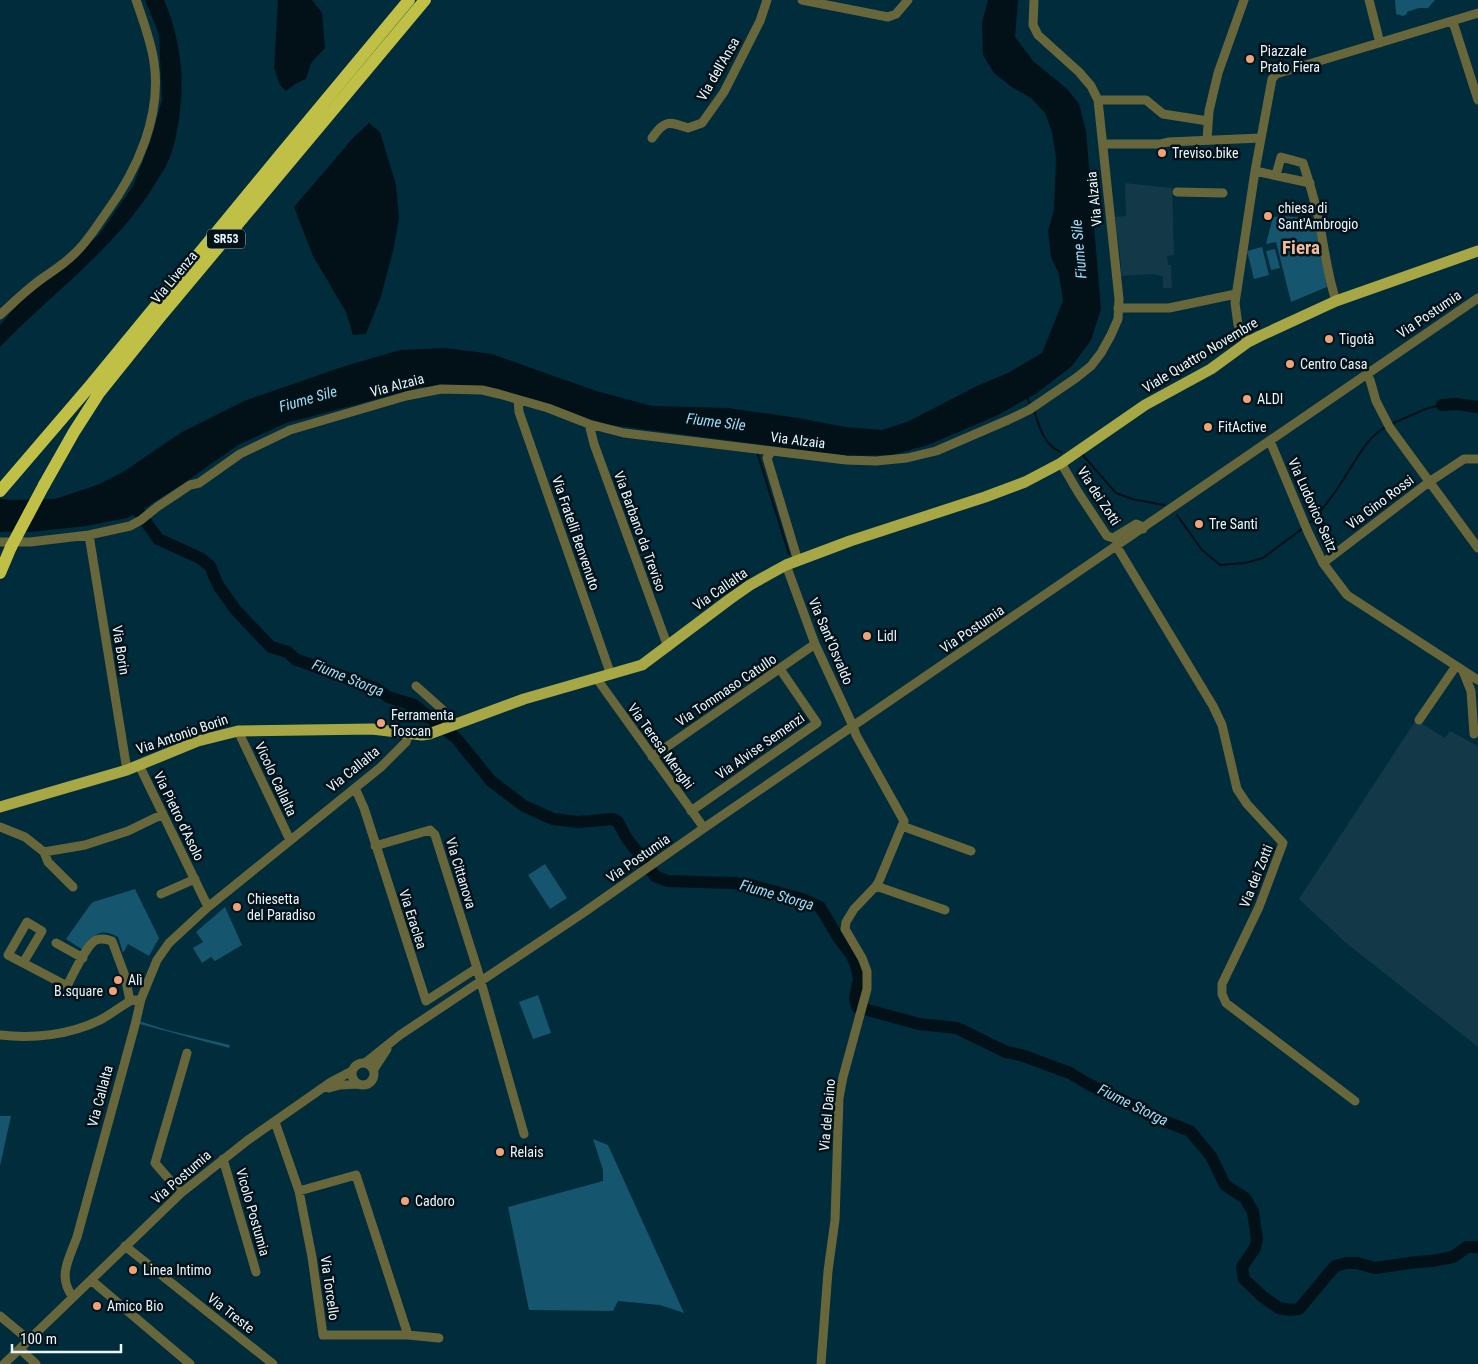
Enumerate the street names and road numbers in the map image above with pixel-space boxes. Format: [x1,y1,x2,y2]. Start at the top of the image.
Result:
street label: Via dell'Ansa [693,34,743,104]
street label: Via Alzaia [1083,171,1105,227]
road number: SR53 [207,230,245,248]
street label: Via Livenza [148,248,200,306]
street label: Via Postumia [1394,287,1464,341]
street label: Viale Quattro Novembre [1140,314,1261,396]
street label: Via Alzaia [368,370,426,400]
street label: Via Alzaia [770,429,826,451]
street label: Via Ludovico Seitz [1285,456,1341,554]
street label: Via dei Zotti [1074,464,1124,528]
street label: Via Barbano da Treviso [611,469,669,593]
street label: Via Gino Rossi [1343,472,1417,532]
street label: Via Fratelli Benvenuto [549,474,603,592]
street label: Via Callalta [690,564,750,614]
street label: Via Sant'Osvaldo [805,595,857,687]
street label: Via Postumia [937,602,1007,656]
street label: Via Borin [109,624,133,676]
street label: Via Tommaso Catullo [673,650,779,730]
street label: Via Teresa Menghi [625,700,697,792]
street label: Via Alvise Semenzi [713,709,807,783]
street label: Via Antonio Borin [134,711,230,757]
street label: Vicolo Callalta [252,739,300,819]
street label: Via Callalta [324,743,382,795]
street label: Via Pietro d'Asolo [150,769,208,863]
street label: Via Postumia [603,830,673,886]
street label: Via Cittanova [443,836,479,910]
street label: Via dei Zotti [1236,842,1276,910]
street label: Via Eraclea [396,887,430,951]
street label: Via Callalta [84,1064,116,1128]
street label: Via del Daino [816,1078,838,1152]
street label: Via Postumia [148,1147,214,1207]
street label: Vicolo Postumia [233,1166,273,1258]
street label: Via Torcello [318,1255,342,1321]
street label: Via Treste [204,1290,258,1337]

